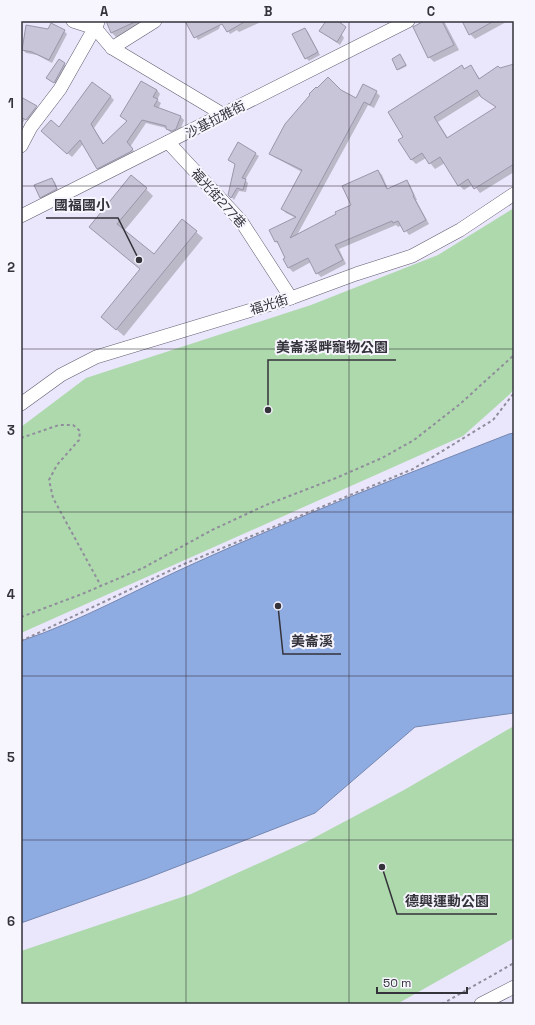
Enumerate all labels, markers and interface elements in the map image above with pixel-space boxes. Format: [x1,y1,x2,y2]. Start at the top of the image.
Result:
text: A [100,3,109,20]
text: B [264,3,273,20]
text: C [427,3,435,20]
text: 1 [8,95,14,112]
street label: 沙基拉雅街 [182,97,248,142]
street label: 福光街277巷 [187,165,250,232]
callout: 國福國小 [46,192,118,218]
text: 國福國小 [54,196,110,214]
text: 2 [7,259,15,276]
street label: 福光街 [248,291,290,318]
callout: 美崙溪畔寵物公園 [268,334,396,360]
text: 美崙溪畔寵物公園 [276,338,388,356]
text: 3 [7,422,15,439]
text: 4 [7,586,15,603]
callout: 美崙溪 [283,628,341,654]
text: 美崙溪 [291,632,333,650]
text: 5 [7,749,15,766]
callout: 德興運動公園 [397,888,497,914]
text: 德興運動公園 [405,892,489,910]
text: 6 [7,913,15,930]
scale bar [377,969,467,995]
text: 50 m [383,975,411,991]

